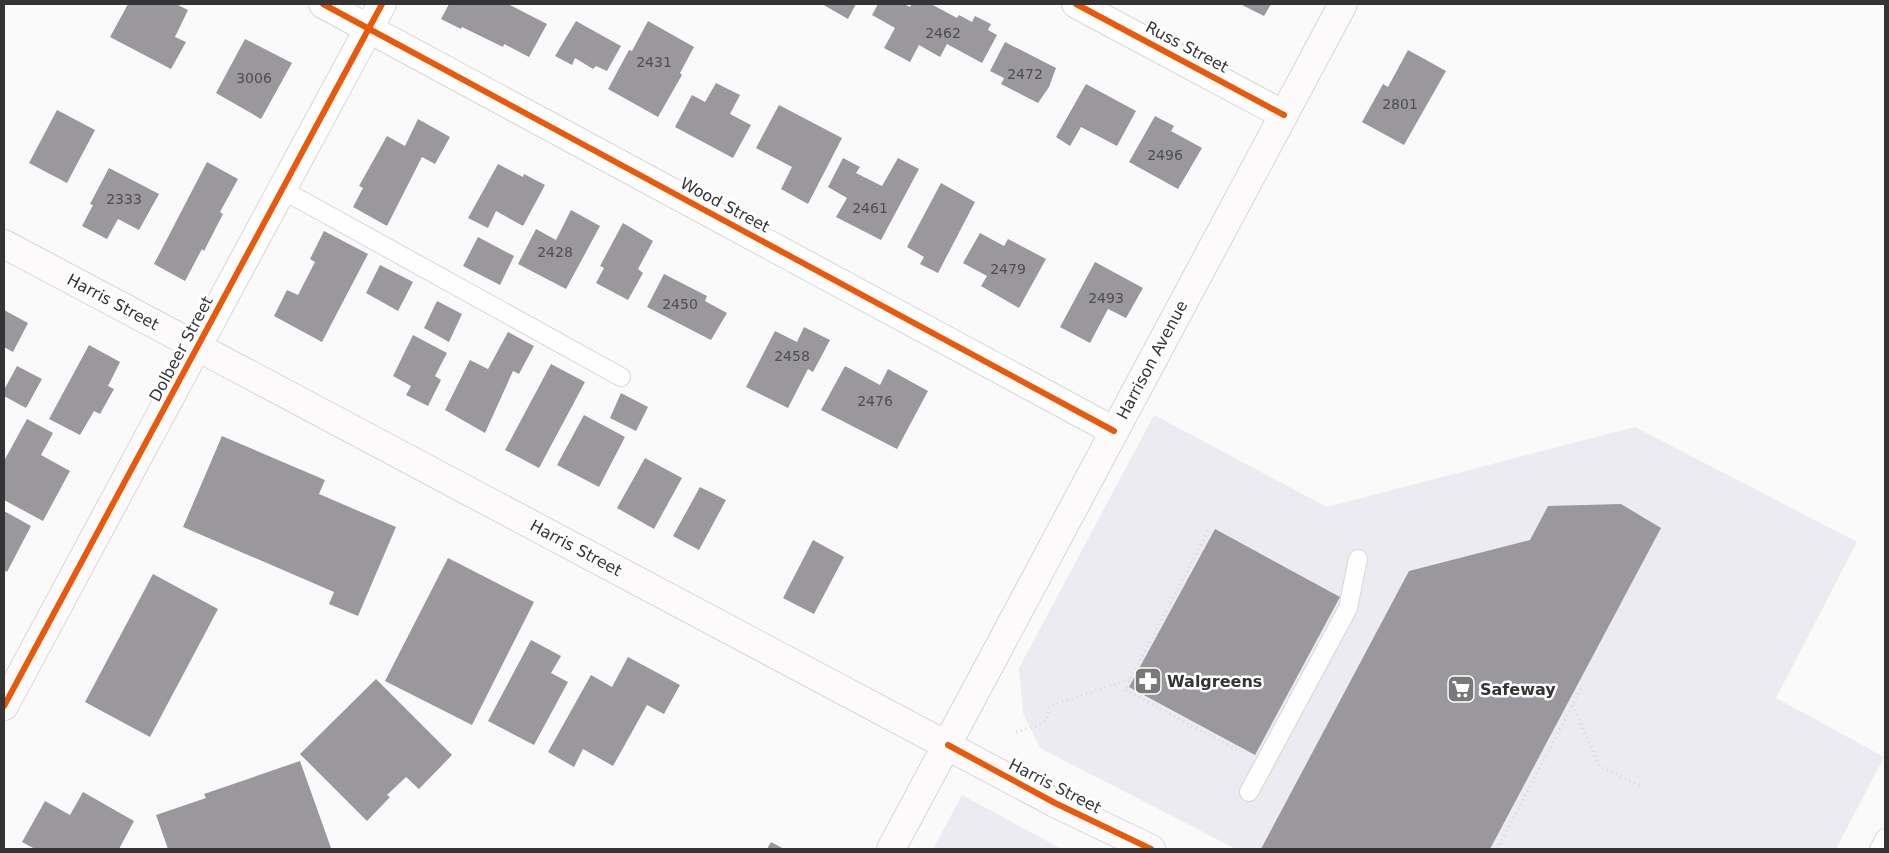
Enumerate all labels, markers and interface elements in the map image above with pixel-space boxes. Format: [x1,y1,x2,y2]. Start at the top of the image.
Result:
street label: Russ Street [1142,17,1232,77]
house number: 2462 [925,25,961,41]
house number: 2431 [636,54,672,70]
house number: 2472 [1007,66,1043,82]
house number: 3006 [236,70,272,86]
house number: 2801 [1382,96,1418,112]
house number: 2496 [1147,147,1183,163]
street label: Wood Street [677,174,773,236]
house number: 2333 [106,191,142,207]
house number: 2461 [852,200,888,216]
house number: 2428 [537,244,573,260]
house number: 2479 [990,261,1026,277]
street label: Harris Street [64,270,162,334]
house number: 2493 [1088,290,1124,306]
street label: Dolbeer Street [145,293,217,405]
house number: 2450 [662,296,698,312]
street label: Harrison Avenue [1113,297,1191,423]
house number: 2458 [774,348,810,364]
house number: 2476 [857,393,893,409]
street label: Harris Street [527,516,625,580]
pharmacy icon: Walgreens [1133,666,1163,696]
place label: Walgreens [1167,672,1262,691]
supermarket icon: Safeway [1446,674,1476,704]
place label: Safeway [1480,680,1556,699]
street label: Harris Street [1006,755,1104,817]

